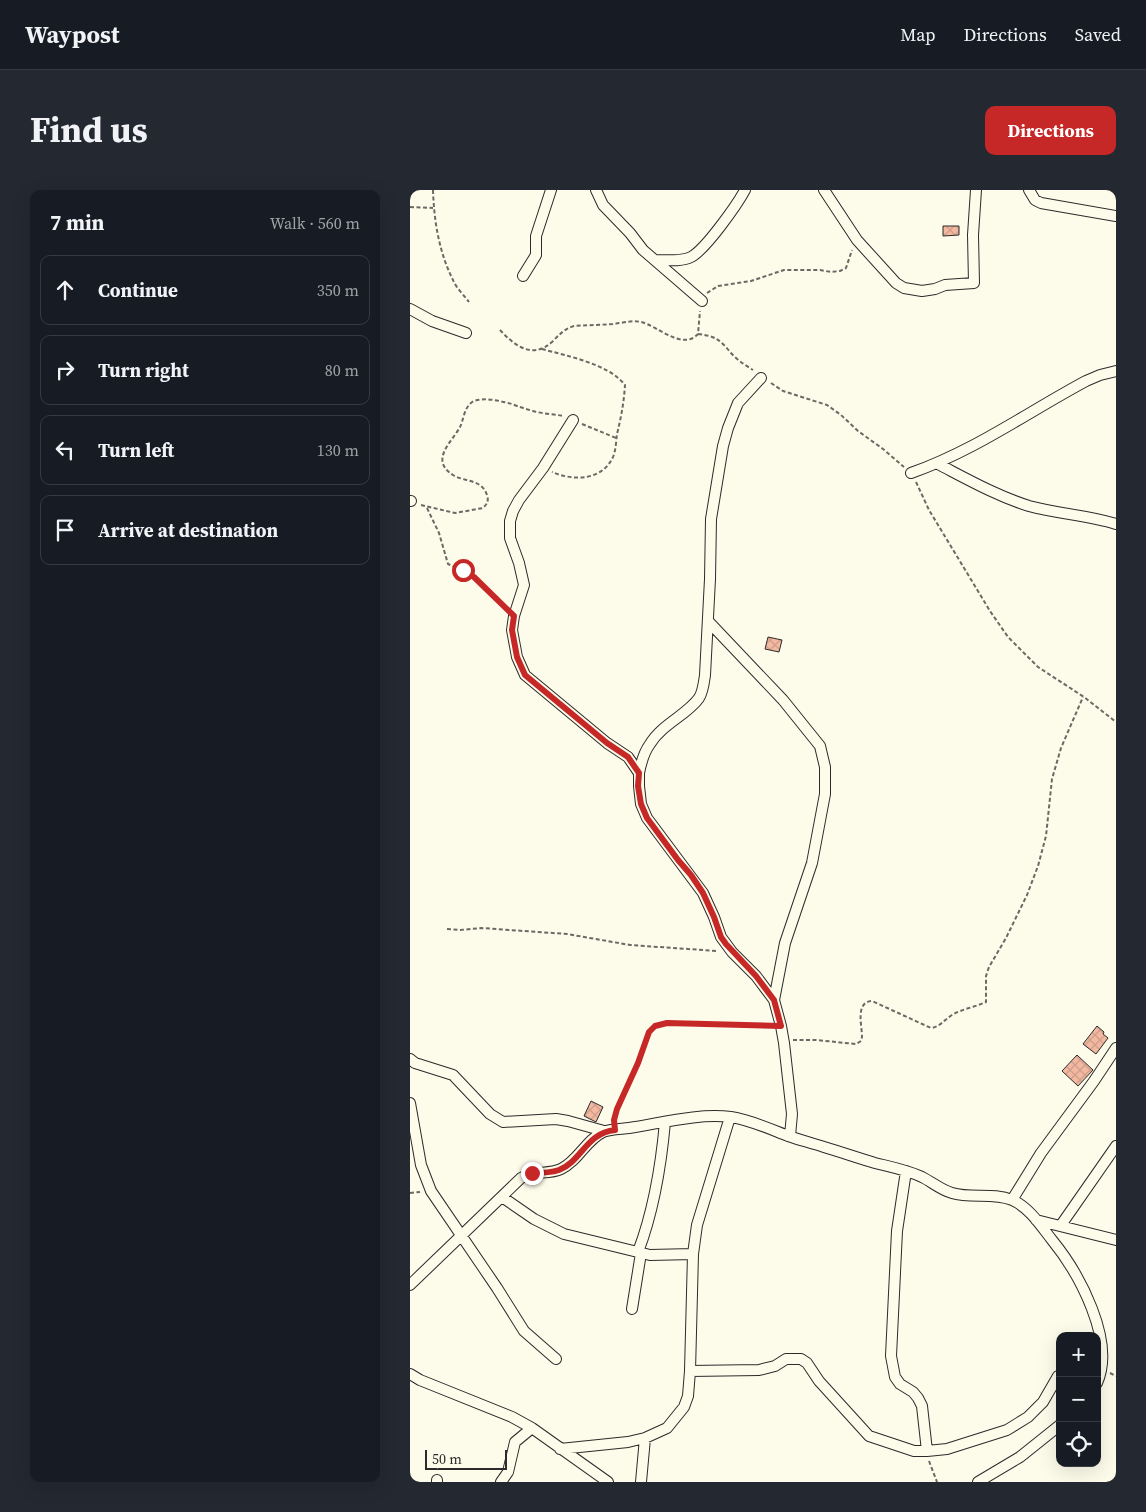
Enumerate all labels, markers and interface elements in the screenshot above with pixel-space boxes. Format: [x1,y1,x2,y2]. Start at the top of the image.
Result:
text: Waypost [25,18,120,51]
text: Map [900,22,936,47]
text: Directions [964,22,1047,47]
text: Saved [1075,22,1121,47]
text: Find us [30,106,148,154]
button: Directions [985,106,1116,155]
text: 7 min [50,208,105,237]
text: Walk · 560 m [270,212,360,234]
icon: ahead [51,276,79,304]
text: Continue [98,277,178,303]
text: 350 m [317,279,359,301]
icon: right [51,356,79,384]
text: Turn right [98,357,189,383]
text: 80 m [325,359,359,381]
icon: left [51,436,79,464]
text: Turn left [98,437,174,463]
text: 130 m [317,439,359,461]
icon: arrive [51,516,79,544]
text: Arrive at destination [98,517,278,543]
route start [452,559,475,582]
route end [521,1162,544,1185]
map controls [1056,1332,1101,1467]
button: + [1056,1332,1101,1377]
button: − [1056,1377,1101,1422]
button: locate [1056,1422,1101,1467]
scale bar [425,1447,508,1470]
text: 50 m [432,1449,462,1469]

